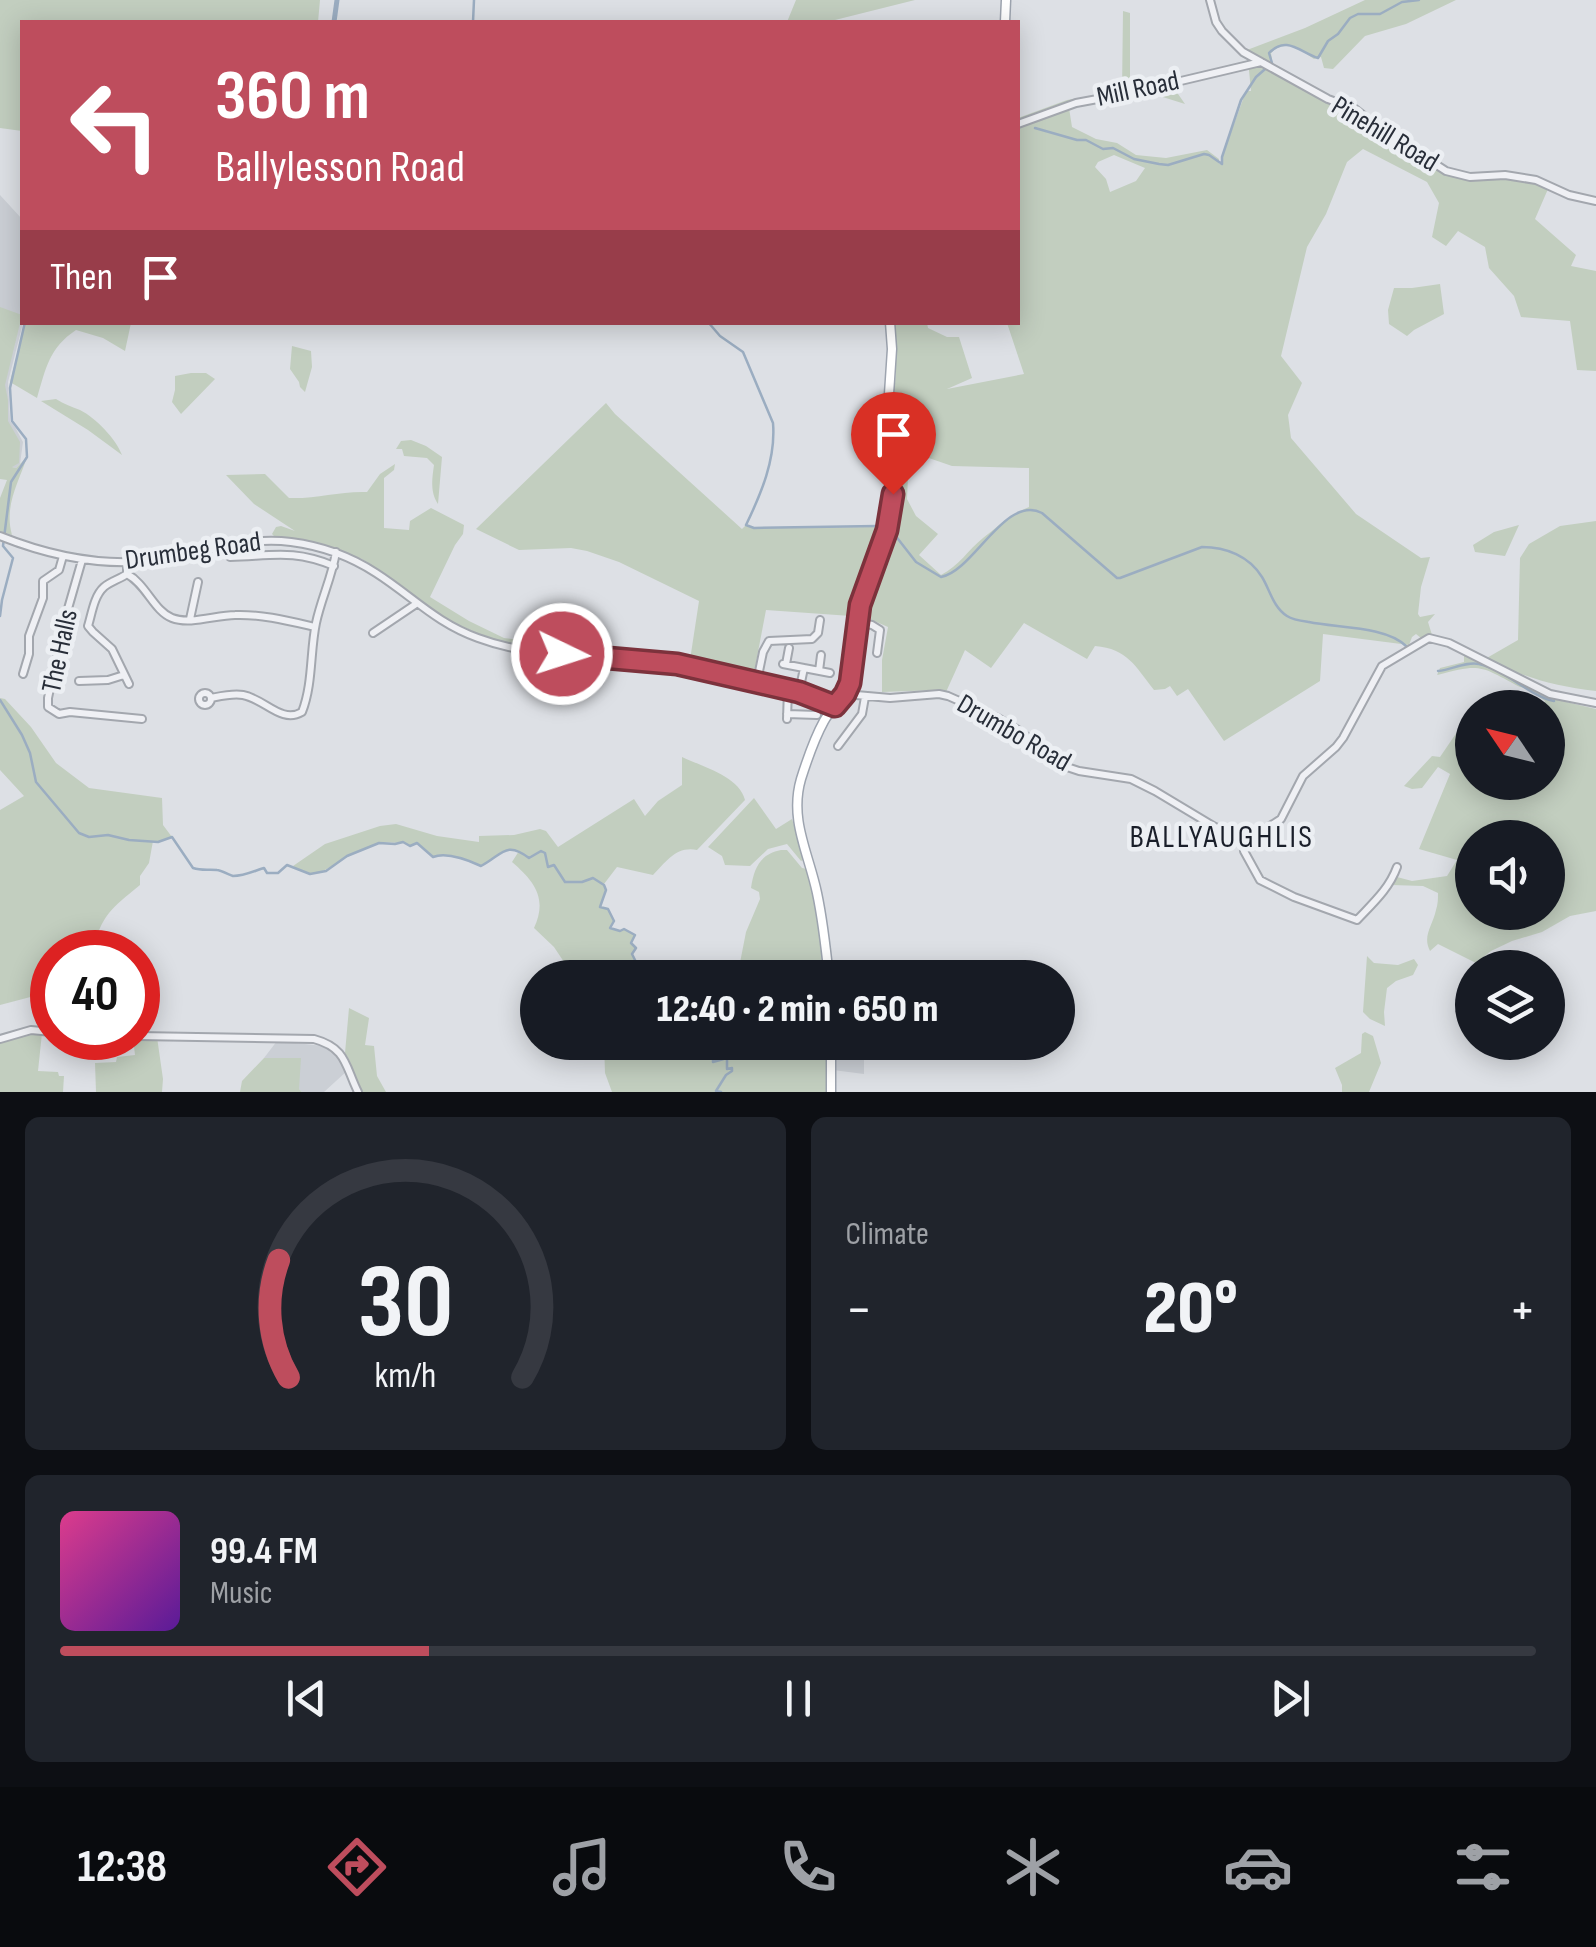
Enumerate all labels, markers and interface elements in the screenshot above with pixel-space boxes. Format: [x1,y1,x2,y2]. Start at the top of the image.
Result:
text: 360 m [215,55,370,139]
icon: left [50,60,180,190]
street label: Mill Road [1094,64,1182,114]
street label: Pinehill Road [1326,89,1444,179]
text: Ballylesson Road [215,140,465,195]
icon: arrive [133,250,188,305]
text: Then [50,255,113,300]
pin [851,392,936,495]
icon: arrive [866,407,921,462]
street label: Drumbeg Road [123,525,263,577]
position arrow [510,602,614,706]
street label: The Halls [35,606,85,696]
street label: Drumbo Road [951,687,1077,779]
north arrow [1455,690,1565,800]
map controls [1455,690,1565,1060]
district label: BALLYAUGHLIS [1129,818,1315,857]
button: sound [1455,820,1565,930]
speed limit sign: 40 [30,930,160,1060]
button: layers [1455,950,1565,1060]
text: 12:40 · 2 min · 650 m [657,987,938,1032]
text: Climate [846,1215,929,1254]
text: 30 [357,1241,453,1366]
text: 20° [1144,1264,1238,1355]
text: − [846,1277,872,1344]
text: + [1509,1277,1536,1344]
text: km/h [374,1355,436,1398]
text: 99.4 FM [210,1529,318,1574]
text: Music [210,1574,273,1613]
icon: previous [279,1671,334,1726]
icon: pause [771,1671,826,1726]
icon: next [1263,1671,1318,1726]
icon: directions [322,1832,392,1902]
icon: music [547,1832,617,1902]
icon: phone [773,1832,843,1902]
icon: climate [998,1832,1068,1902]
icon: car [1223,1832,1293,1902]
icon: filters [1448,1832,1518,1902]
text: 12:38 [78,1840,167,1895]

